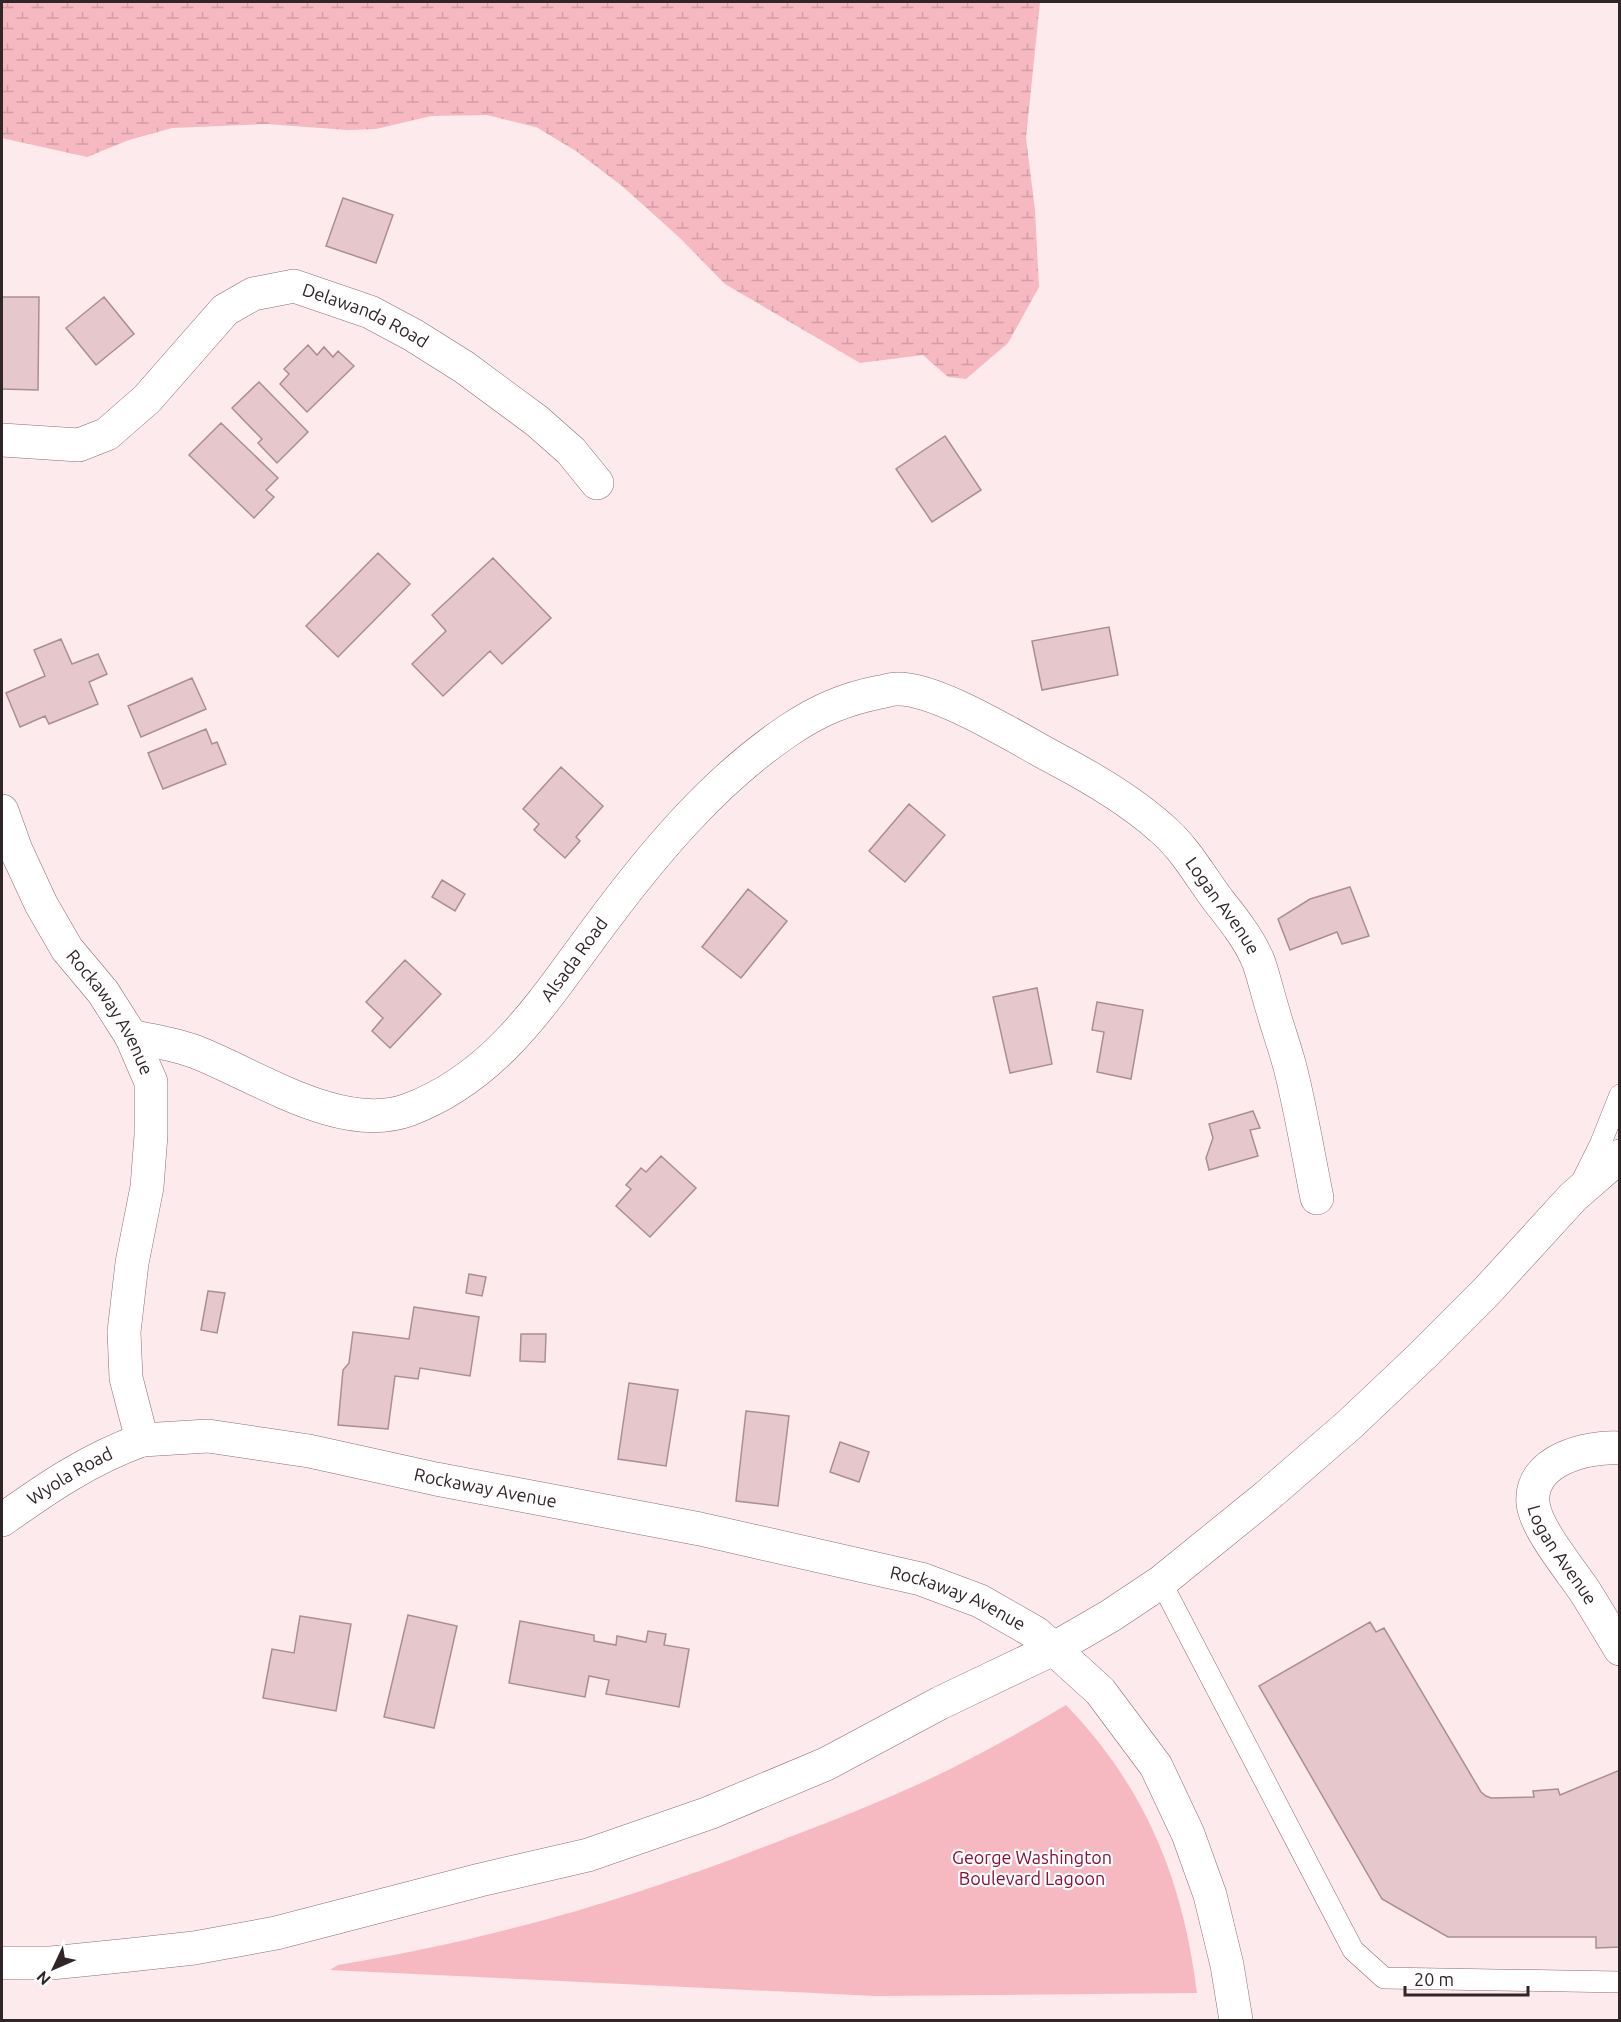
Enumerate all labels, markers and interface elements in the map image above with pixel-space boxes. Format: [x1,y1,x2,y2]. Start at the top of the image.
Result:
street label: Delawanda Road [300,279,432,351]
street label: Logan Avenue [1182,853,1264,957]
street label: Alsada Road [536,913,611,1005]
street label: Rockaway Avenue [63,945,158,1078]
street label: Wyola Road [23,1443,115,1508]
street label: Rockaway Avenue [412,1463,559,1511]
street label: Logan Avenue [1524,1503,1602,1608]
street label: Rockaway Avenue [888,1561,1029,1634]
park label: George Washington Boulevard Lagoon [952,1847,1112,1888]
north arrow [24,1938,84,1998]
scale bar [1405,1959,1528,1997]
text: N [33,1968,54,1989]
text: 20 m [1414,1969,1454,1989]

